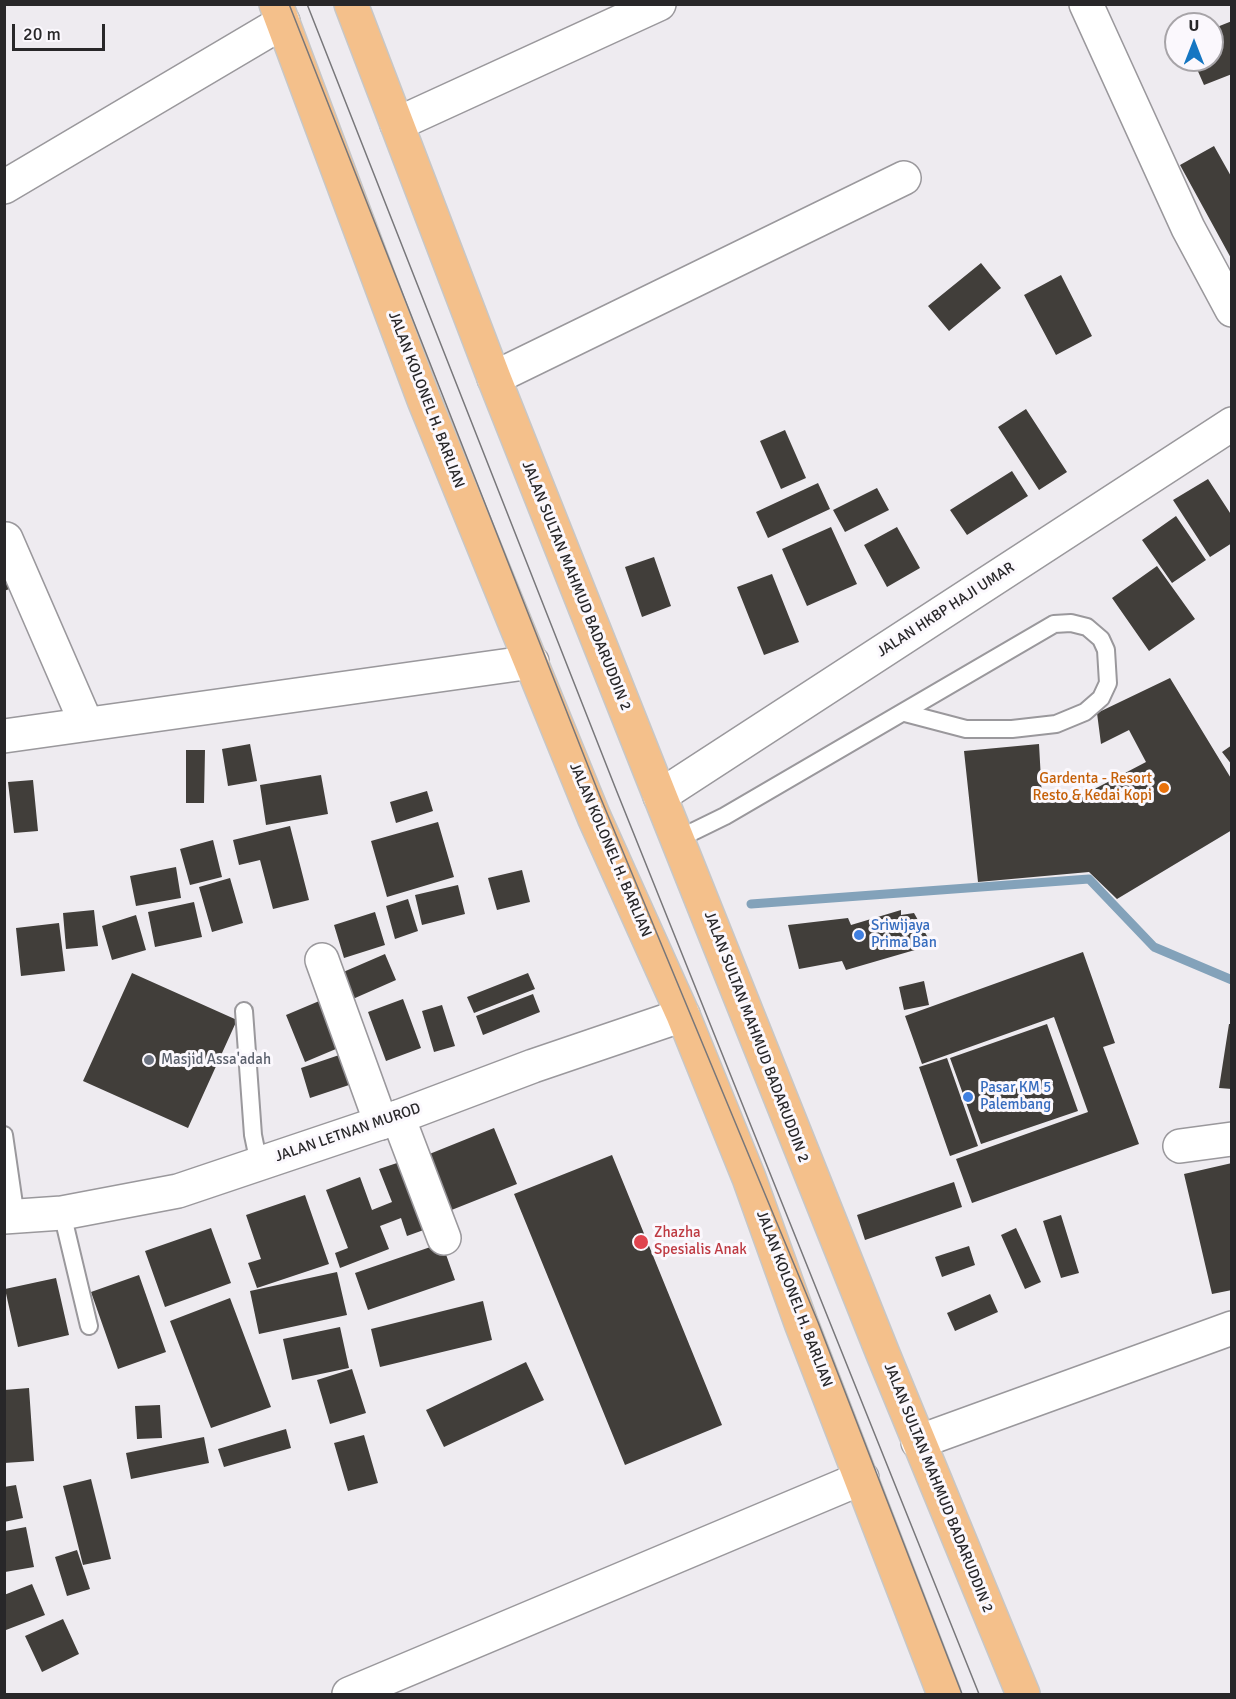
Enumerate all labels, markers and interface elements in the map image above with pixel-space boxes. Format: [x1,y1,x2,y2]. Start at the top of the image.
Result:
scale bar [15,12,108,50]
north arrow [1164,12,1224,72]
text: U [1189,16,1199,36]
text: 20 m [23,23,61,45]
street label: JALAN KOLONEL H. BARLIAN [384,309,468,491]
street label: JALAN SULTAN MAHMUD BADARUDDIN 2 [518,459,634,713]
street label: JALAN HKBP HAJI UMAR [874,559,1018,661]
street label: JALAN KOLONEL H. BARLIAN [565,760,655,940]
place label: Gardenta - Resort Resto & Kedai Kopi [1033,770,1152,805]
marker: Gardenta - Resort Resto & Kedai Kopi [1157,781,1171,795]
street label: JALAN SULTAN MAHMUD BADARUDDIN 2 [700,909,812,1165]
place label: Sriwijaya Prima Ban [871,917,937,952]
marker: Sriwijaya Prima Ban [852,928,866,942]
place label: Masjid Assa'adah [161,1051,271,1069]
marker: Masjid Assa'adah [142,1053,156,1067]
place label: Pasar KM 5 Palembang [980,1079,1051,1114]
marker: Pasar KM 5 Palembang [961,1090,975,1104]
street label: JALAN LETNAN MUROD [273,1100,423,1166]
street label: JALAN KOLONEL H. BARLIAN [752,1208,836,1390]
place label: Zhazha Spesialis Anak [654,1224,747,1259]
marker: Zhazha Spesialis Anak [632,1233,650,1251]
street label: JALAN SULTAN MAHMUD BADARUDDIN 2 [880,1361,996,1615]

